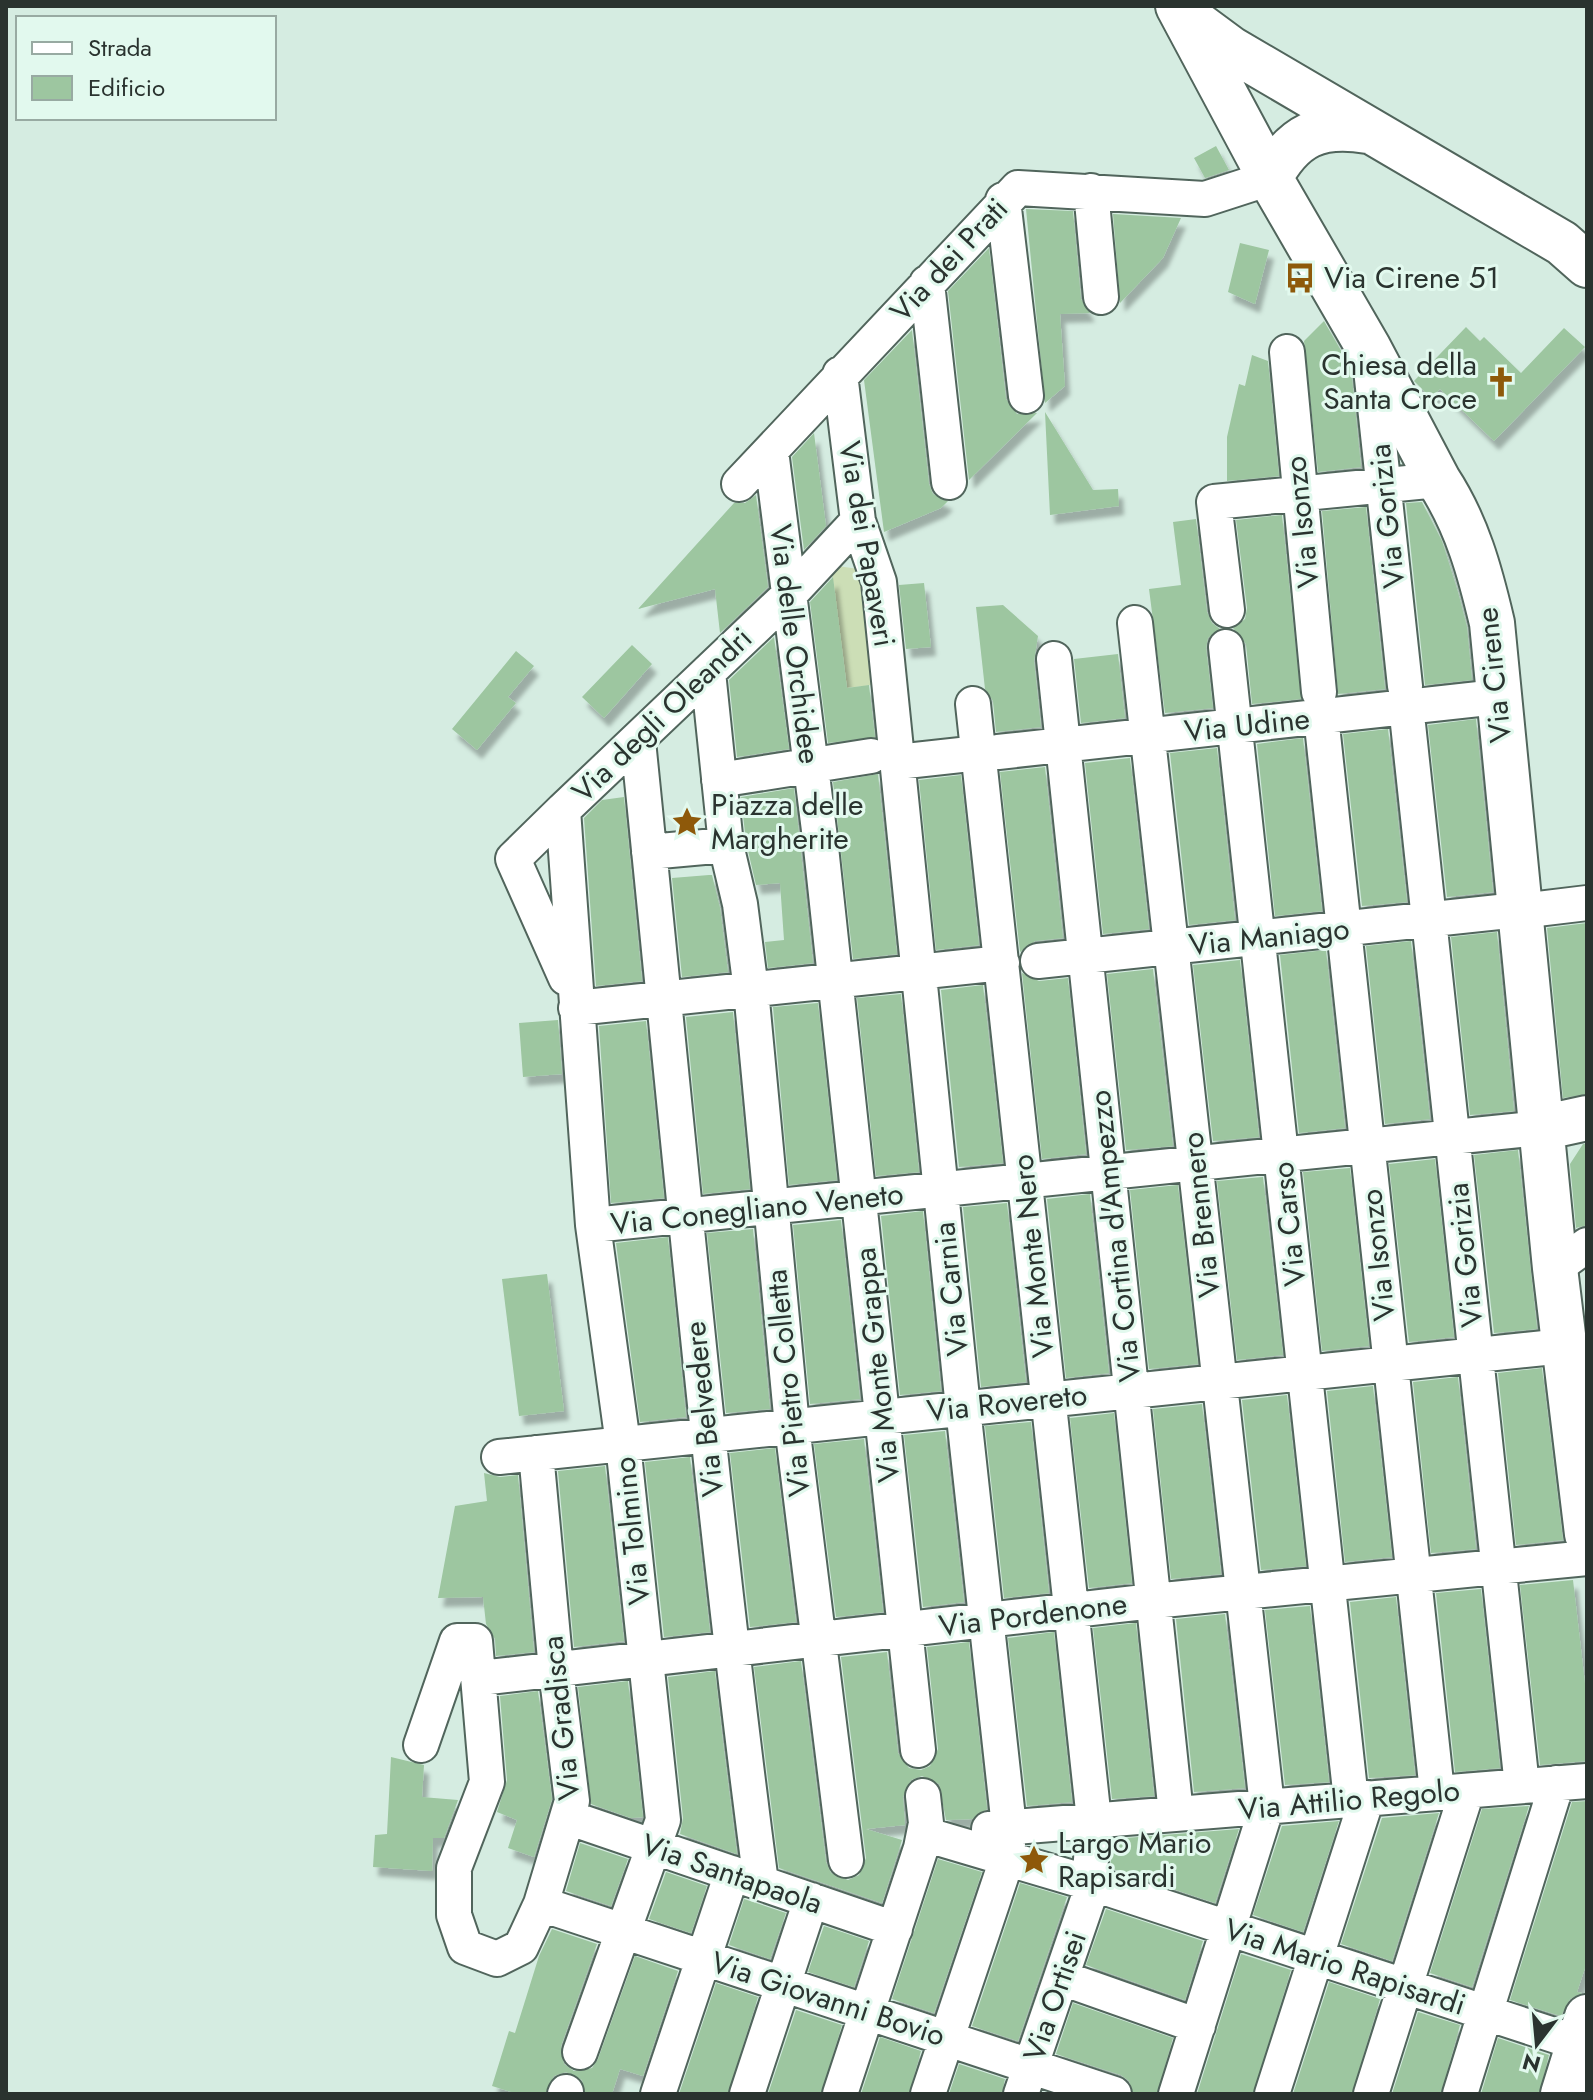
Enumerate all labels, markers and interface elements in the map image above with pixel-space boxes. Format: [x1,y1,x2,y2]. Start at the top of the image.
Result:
legend [16,16,276,120]
text: Strada [88,30,152,65]
text: Edificio [88,70,165,105]
street label: Via dei Prati [880,188,1018,331]
place label: Via Cirene 51 [1324,256,1499,299]
bus stop icon: Via Cirene 51 [1283,261,1317,295]
place label: Chiesa della Santa Croce [1321,343,1477,420]
church icon: Chiesa della Santa Croce [1484,365,1518,399]
street label: Via dei Papaveri [828,438,907,650]
street label: Via Gorizia [1358,442,1415,590]
street label: Via Isonzo [1273,454,1330,590]
street label: Via delle Orchidee [759,522,832,766]
street label: Via Cirene [1465,605,1522,745]
street label: Via degli Oleandri [562,617,761,812]
street label: Via Udine [1182,697,1312,752]
place label: Piazza delle Margherite [711,783,863,860]
place icon: Piazza delle Margherite [670,805,704,839]
street label: Via Maniago [1187,907,1351,966]
street label: Via Cortina d'Ampezzo [1078,1088,1151,1384]
street label: Via Brennero [1170,1130,1231,1300]
street label: Via Monte Nero [1000,1152,1065,1360]
street label: Via Carso [1261,1160,1316,1288]
street label: Via Conegliano Veneto [608,1172,905,1245]
street label: Via Gorizia [1436,1181,1493,1329]
street label: Via Isonzo [1349,1187,1406,1323]
street label: Via Carnia [922,1220,979,1358]
street label: Via Monte Grappa [843,1246,910,1485]
street label: Via Pietro Colletta [754,1267,821,1499]
street label: Via Belvedere [673,1319,734,1499]
street label: Via Rovereto [925,1373,1089,1432]
street label: Via Tolmino [602,1455,661,1607]
street label: Via Pordenone [936,1582,1129,1647]
street label: Via Gradisca [531,1634,590,1802]
street label: Via Attilio Regolo [1236,1768,1461,1831]
place label: Largo Mario Rapisardi [1058,1821,1211,1898]
street label: Via Santapaola [636,1823,828,1925]
place icon: Largo Mario Rapisardi [1017,1843,1051,1877]
street label: Via Mario Rapisardi [1219,1907,1471,2026]
street label: Via Ortisei [1012,1925,1097,2067]
street label: Via Giovanni Bovio [705,1940,951,2057]
north arrow [1497,2004,1577,2084]
text: N [1519,2045,1544,2081]

